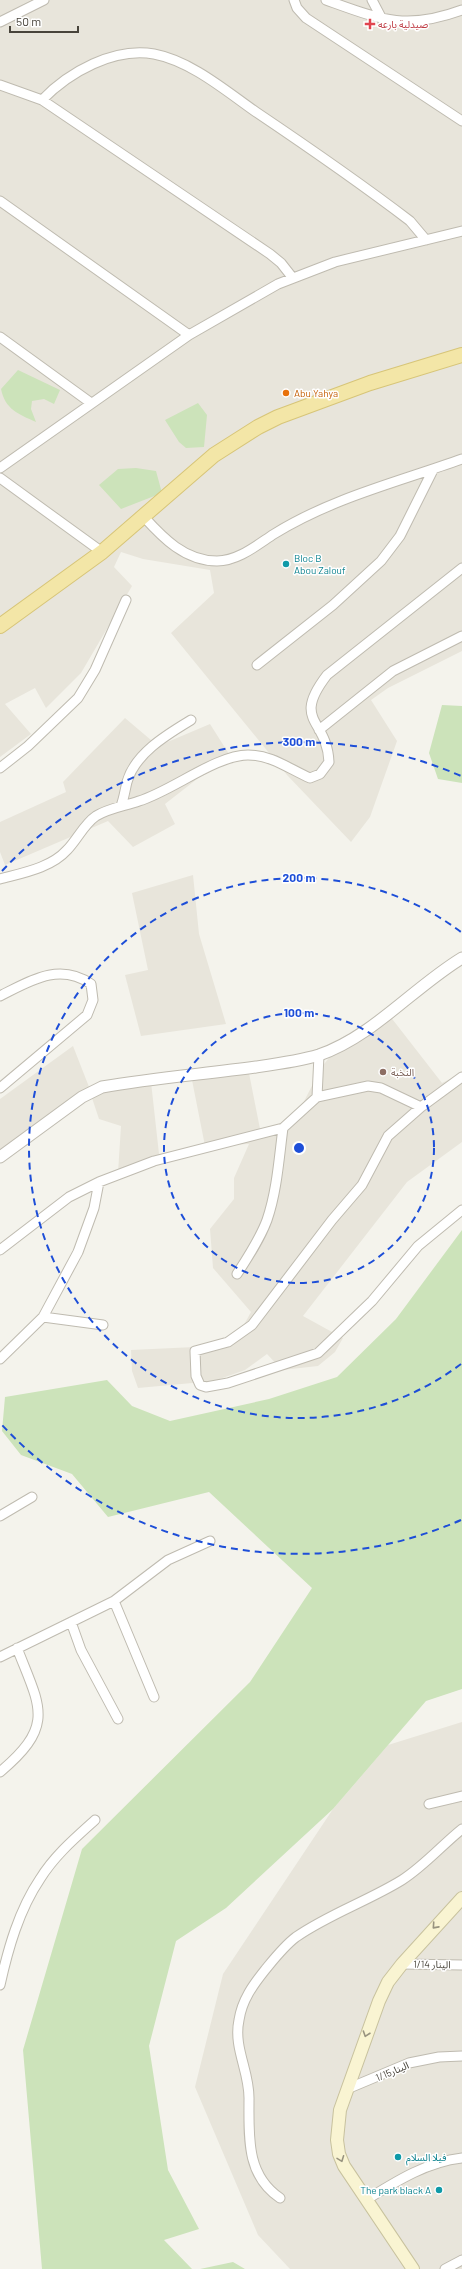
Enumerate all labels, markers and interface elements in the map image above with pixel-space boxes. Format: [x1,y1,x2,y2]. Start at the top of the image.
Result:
scale bar [10,8,78,34]
text: 50 m [16,14,41,28]
place label: صيدلية بارعه [378,18,428,31]
marker: صيدلية بارعه [365,19,375,29]
place label: Abu Yahya [294,387,338,399]
marker: Abu Yahya [281,388,291,398]
place label: Bloc B Abou Zalouf [294,552,346,576]
marker: Bloc B Abou Zalouf [281,559,291,569]
text: 300 m [283,734,315,748]
text: 200 m [283,870,315,884]
text: 100 m [284,1005,314,1019]
place label: النخبة [391,1066,414,1078]
marker: النخبة [378,1067,388,1077]
centre of rings [292,1141,306,1155]
one-way arrow [432,1921,440,1929]
street label: الينار 1/14 [413,1958,451,1971]
one-way arrow [362,2031,371,2038]
street label: الينار1/15 [374,2059,411,2084]
place label: فيلا السلام [406,2151,447,2166]
marker: فيلا السلام [393,2152,403,2162]
one-way arrow [337,2156,345,2163]
place label: The park black A [360,2184,431,2196]
marker: The park black A [434,2185,444,2195]

